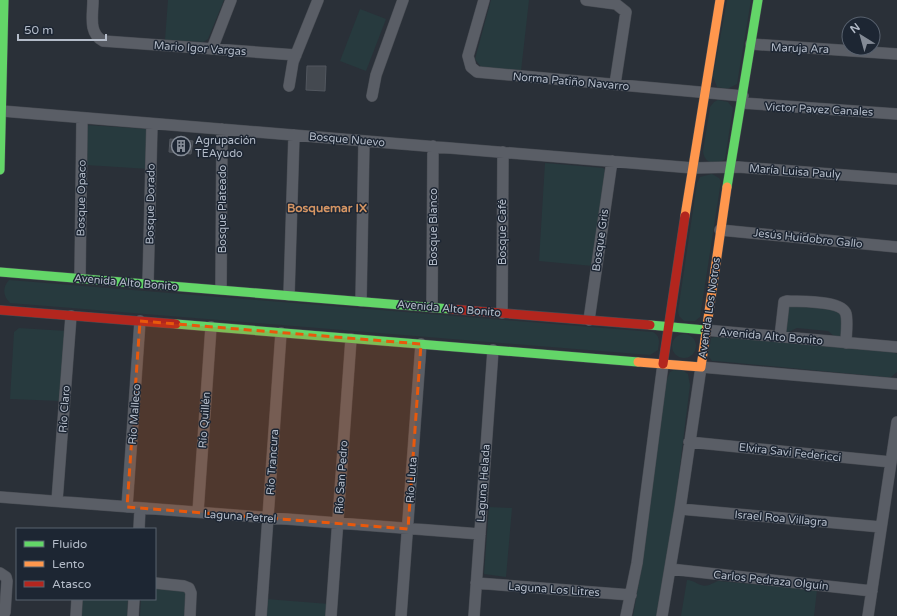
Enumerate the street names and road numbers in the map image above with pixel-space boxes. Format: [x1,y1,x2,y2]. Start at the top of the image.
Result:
street label: Mario Igor Vargas [153,39,247,58]
street label: Maruja Ara [771,41,829,56]
street label: Norma Patiño Navarro [512,70,630,93]
street label: Victor Pavez Canales [764,100,873,119]
street label: Bosque Nuevo [308,130,386,149]
street label: Bosque Opaco [74,159,89,236]
street label: María Luisa Pauly [749,162,841,181]
street label: Bosque Dorado [143,163,158,245]
street label: Bosque Plateado [216,164,229,253]
street label: Bosque Blanco [427,188,440,266]
street label: Bosque Café [496,199,509,265]
street label: Bosque Gris [590,208,611,272]
street label: Jesús Huidobro Gallo [753,226,864,251]
street label: Avenida Los Notros [696,257,723,359]
street label: Avenida Alto Bonito [73,271,179,294]
street label: Avenida Alto Bonito [396,297,502,320]
street label: Avenida Alto Bonito [718,325,824,348]
street label: Río Malleco [126,383,143,445]
street label: Río Claro [56,385,73,433]
street label: Río Quillén [196,391,213,449]
street label: Río Trancura [264,429,281,496]
street label: Río San Pedro [332,439,351,514]
street label: Elvira Savi Federicci [738,441,842,464]
street label: Laguna Helada [474,444,493,523]
street label: Río Lluta [403,456,420,504]
street label: Laguna Petrel [203,507,277,526]
street label: Israel Roa Villagra [734,508,828,529]
street label: Carlos Pedraza Olguín [713,568,829,593]
street label: Laguna Los Litres [508,580,600,599]

